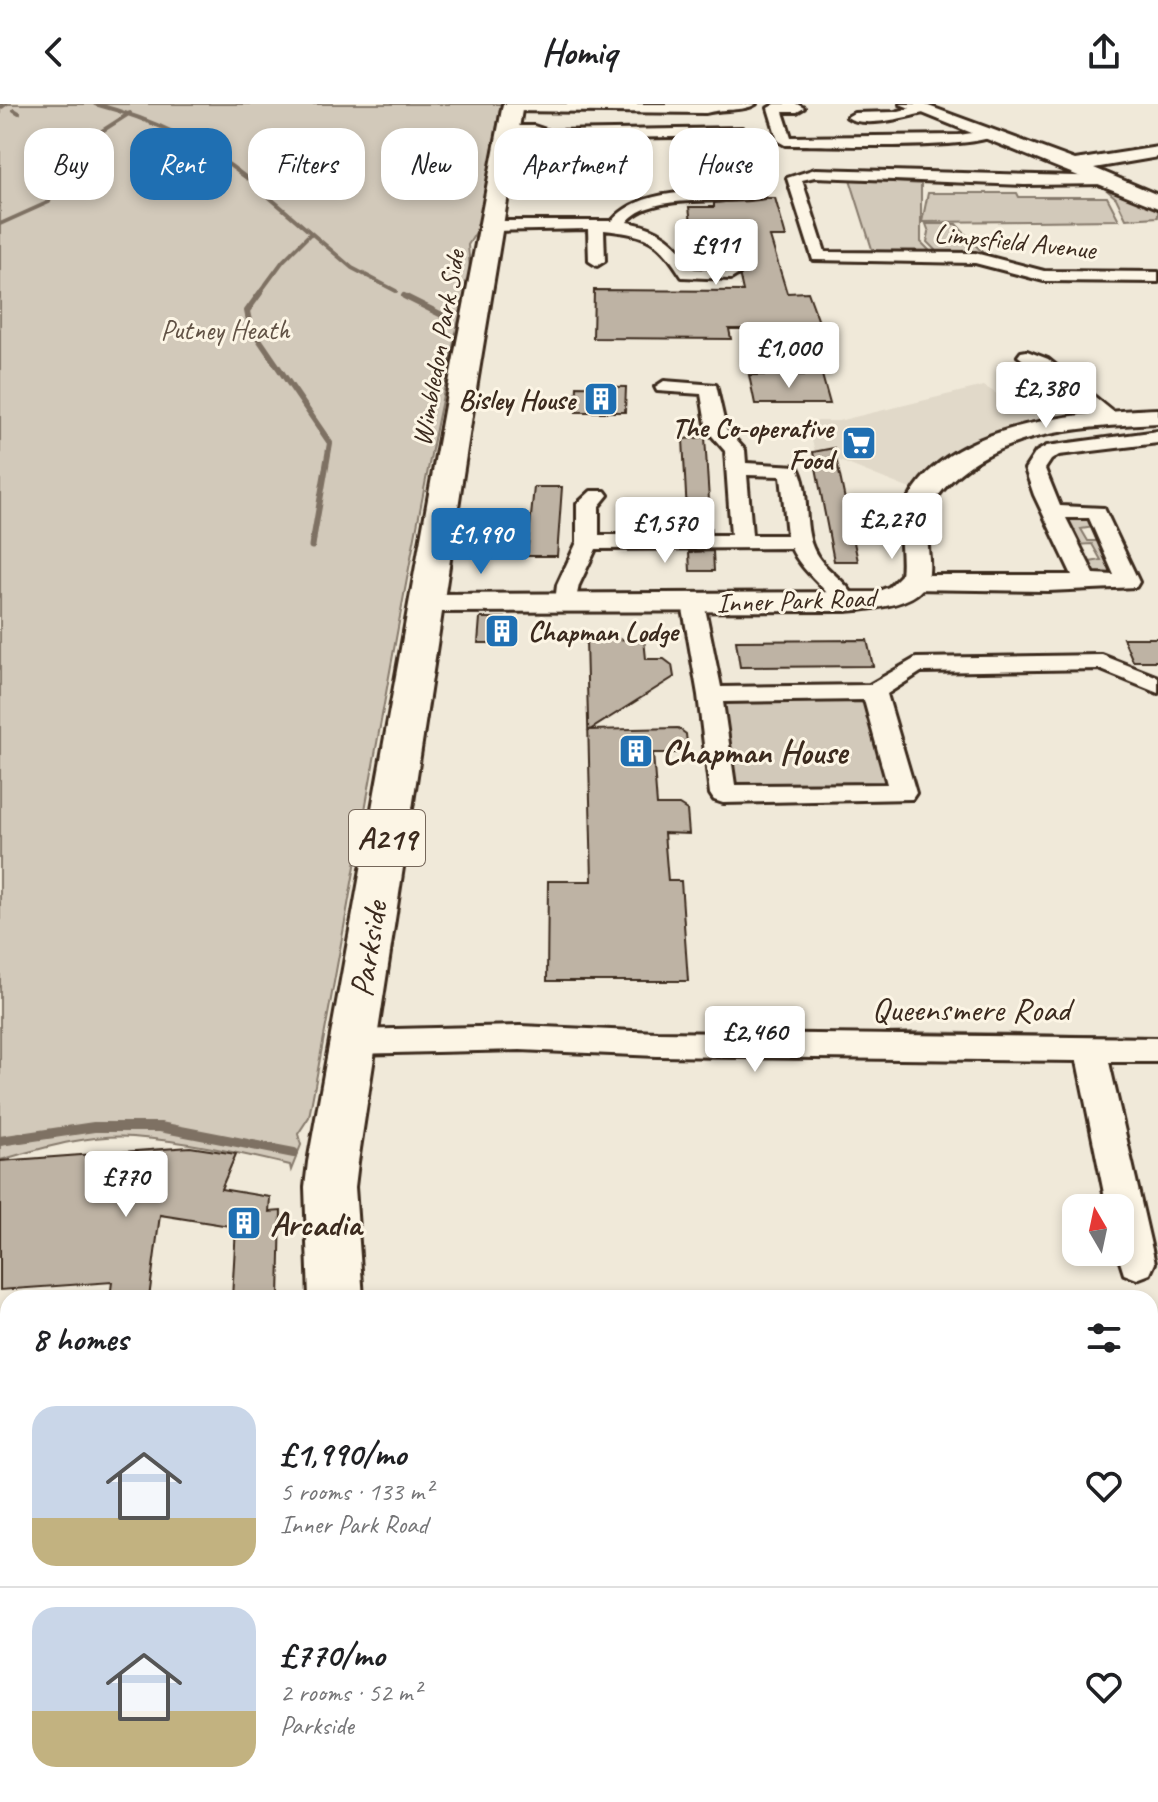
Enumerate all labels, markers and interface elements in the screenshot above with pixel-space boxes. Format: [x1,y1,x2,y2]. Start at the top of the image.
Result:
text: Homiq [542,29,616,75]
icon: back [32,30,76,74]
icon: share [1082,30,1126,74]
chip: Buy [24,128,114,200]
chip: Rent [130,128,232,200]
chip: Filters [248,128,365,200]
chip: New [381,128,478,200]
chip: Apartment [494,128,653,200]
chip: House [669,128,779,200]
street label: Limpsfield Avenue [933,215,1099,267]
pin: £911 [669,219,763,287]
text: £911 [693,228,739,261]
street label: Wimbledon Park Side [404,245,473,449]
park label: Putney Heath [161,312,291,347]
pin: £1,000 [724,322,854,390]
text: £1,000 [757,331,821,364]
pin: £2,380 [981,362,1111,430]
text: £2,380 [1014,371,1078,404]
building icon: Bisley House [582,380,620,418]
place label: Bisley House [458,382,578,417]
place label: The Co-operative Food [672,410,838,477]
supermarket icon: The Co-operative Food [840,424,878,462]
pin: £2,270 [827,493,957,561]
pin: £1,570 [600,497,730,565]
text: £2,270 [860,502,924,535]
text: £1,570 [633,506,697,539]
pin: £1,990 [416,508,546,576]
text: £1,990 [449,517,513,550]
street label: Inner Park Road [716,580,880,620]
building icon: Chapman Lodge [483,612,521,650]
place label: Chapman Lodge [528,614,680,649]
place label: Chapman House [662,730,850,773]
building icon: Chapman House [617,732,655,770]
road number: A219 [349,810,425,866]
street label: Parkside [339,896,397,1000]
street label: Queensmere Road [872,988,1076,1031]
pin: £2,460 [690,1006,820,1074]
text: £2,460 [723,1015,787,1048]
pin: £770 [79,1151,173,1219]
text: £770 [103,1160,149,1193]
north arrow [1062,1194,1134,1266]
map controls [1062,1194,1134,1266]
place label: Arcadia [270,1202,364,1245]
building icon: Arcadia [225,1204,263,1242]
icon: filters [1082,1316,1126,1360]
text: 8 homes [32,1317,128,1360]
text: £1,990/mo [280,1432,406,1475]
icon: home [96,1438,192,1534]
icon: heart [1082,1464,1126,1508]
text: 5 rooms · 133 m² [280,1475,432,1508]
text: Inner Park Road [280,1508,428,1541]
text: £770/mo [280,1633,384,1676]
icon: home [96,1639,192,1735]
icon: heart [1082,1665,1126,1709]
text: 2 rooms · 52 m² [280,1676,421,1709]
text: Parkside [280,1709,354,1742]

